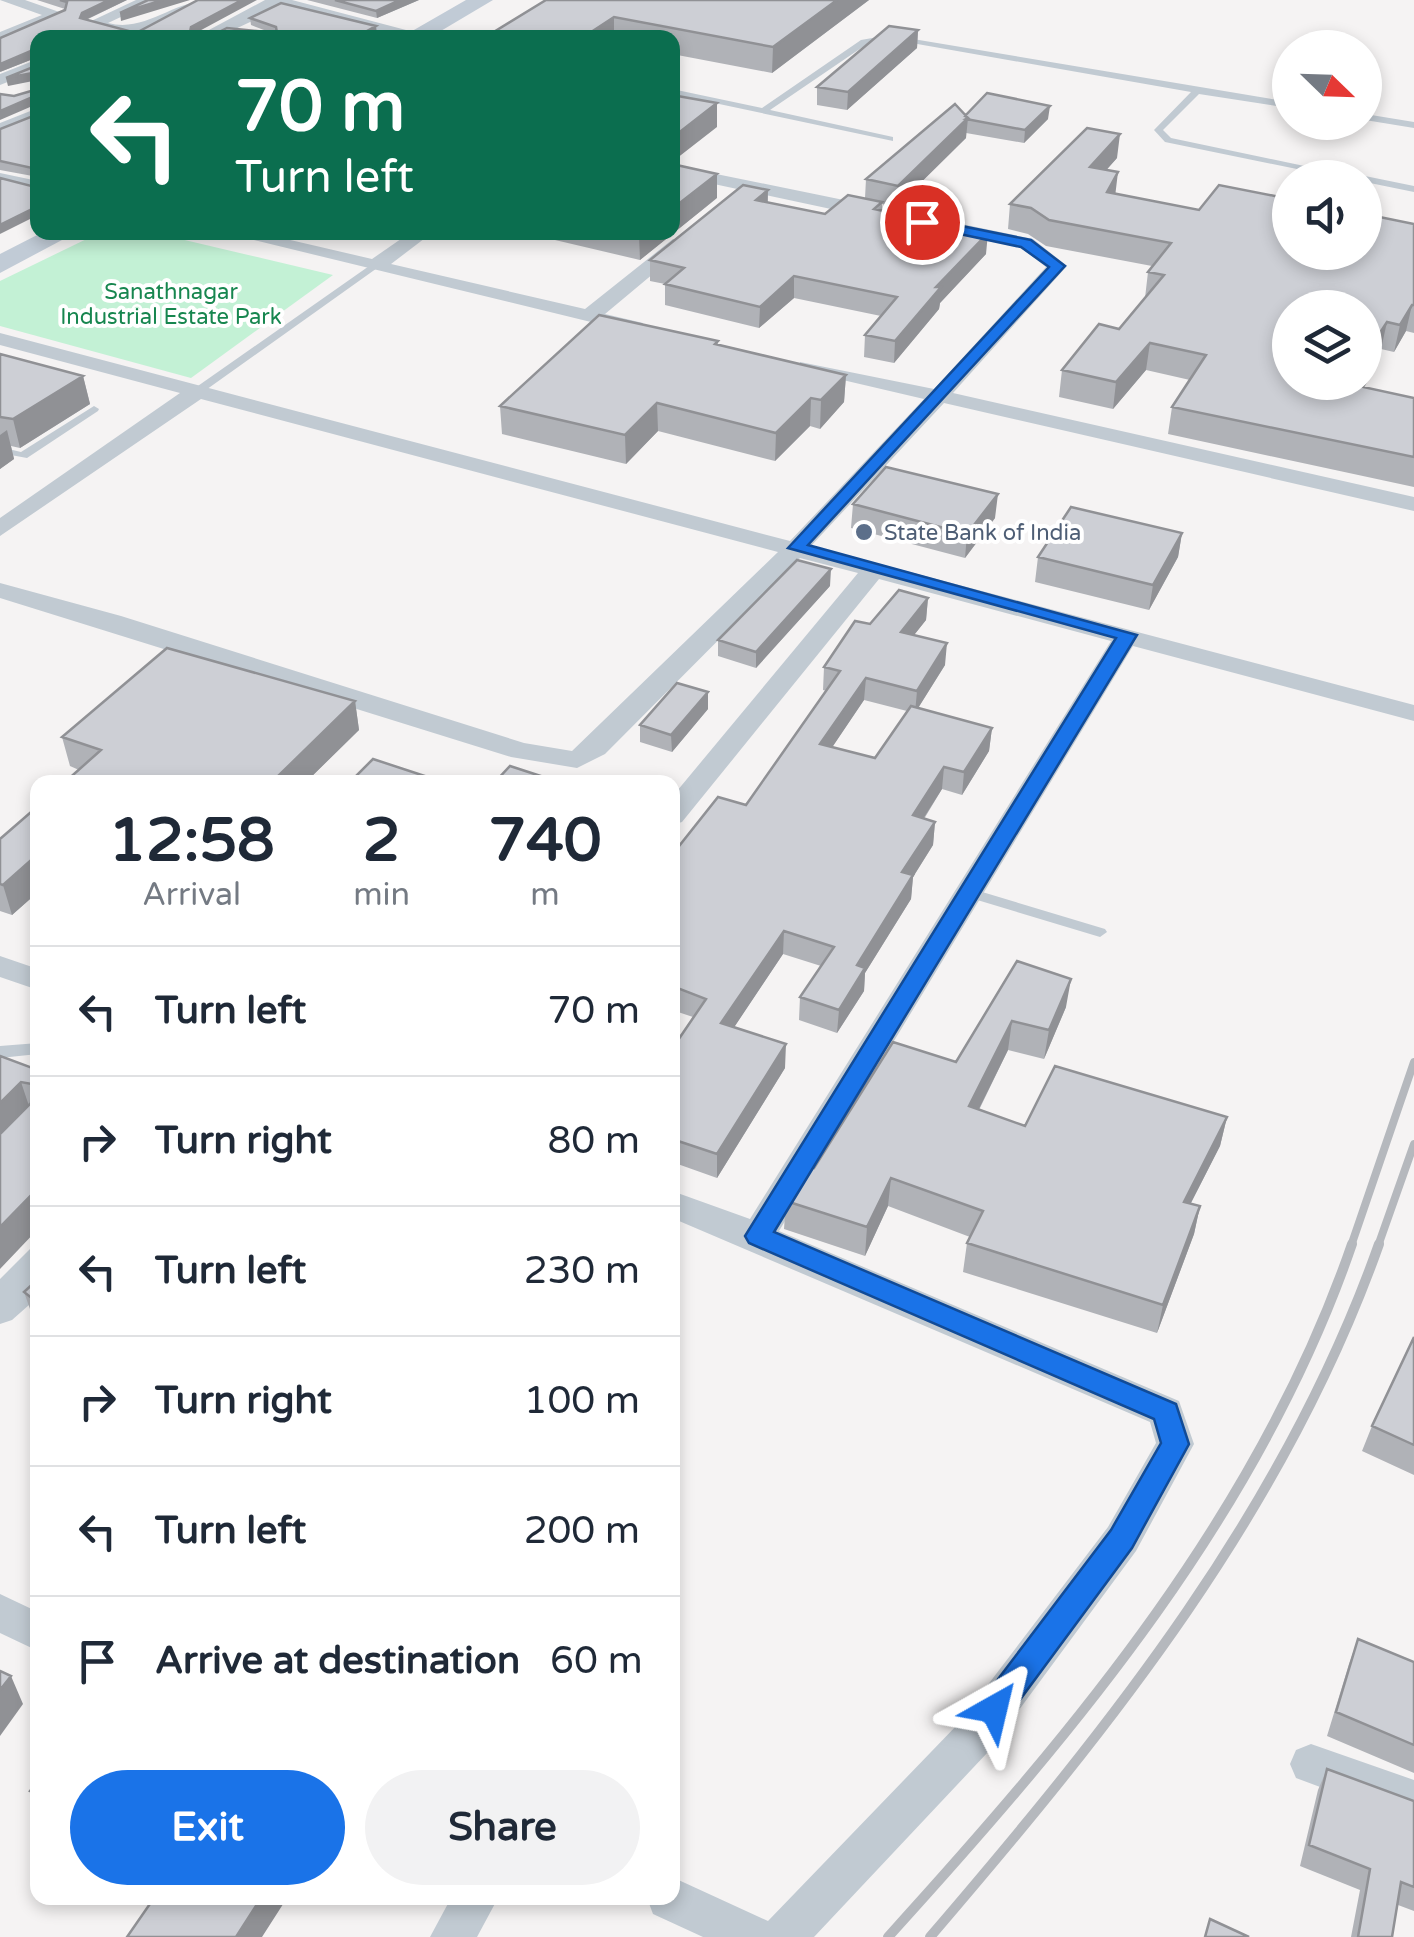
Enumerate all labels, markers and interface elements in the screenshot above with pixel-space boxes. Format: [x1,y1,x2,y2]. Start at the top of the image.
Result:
north arrow [1272,30,1382,140]
map controls [1272,30,1382,400]
text: 70 m [235,66,405,150]
icon: left [70,70,200,200]
text: Turn left [235,151,414,205]
button: sound [1272,160,1382,270]
pin [880,180,965,265]
icon: arrive [895,195,950,250]
park label: Sanathnagar Industrial Estate Park [60,279,282,330]
button: layers [1272,290,1382,400]
place label: State Bank of India [884,520,1081,546]
marker: State Bank of India [853,521,875,543]
text: 12:58 [108,805,275,877]
text: 2 [363,805,400,877]
text: 740 [488,805,602,877]
text: Arrival [142,876,241,914]
text: min [353,876,410,914]
text: m [530,876,560,914]
icon: left [70,984,125,1039]
text: Turn left [155,988,306,1034]
text: 70 m [548,988,640,1034]
icon: right [70,1114,125,1169]
text: Turn right [155,1118,332,1164]
text: 80 m [548,1118,640,1164]
icon: left [70,1244,125,1299]
text: Turn left [155,1248,306,1294]
text: 230 m [524,1248,640,1294]
icon: right [70,1374,125,1429]
text: Turn right [155,1378,332,1424]
text: 100 m [524,1378,640,1424]
icon: left [70,1504,125,1559]
text: Turn left [155,1508,306,1554]
text: 200 m [524,1508,640,1554]
icon: arrive [70,1634,125,1689]
text: Arrive at destination [155,1638,520,1684]
text: 60 m [550,1638,643,1684]
position arrow [942,1657,1046,1761]
button: Exit [70,1770,345,1885]
button: Share [365,1770,640,1885]

